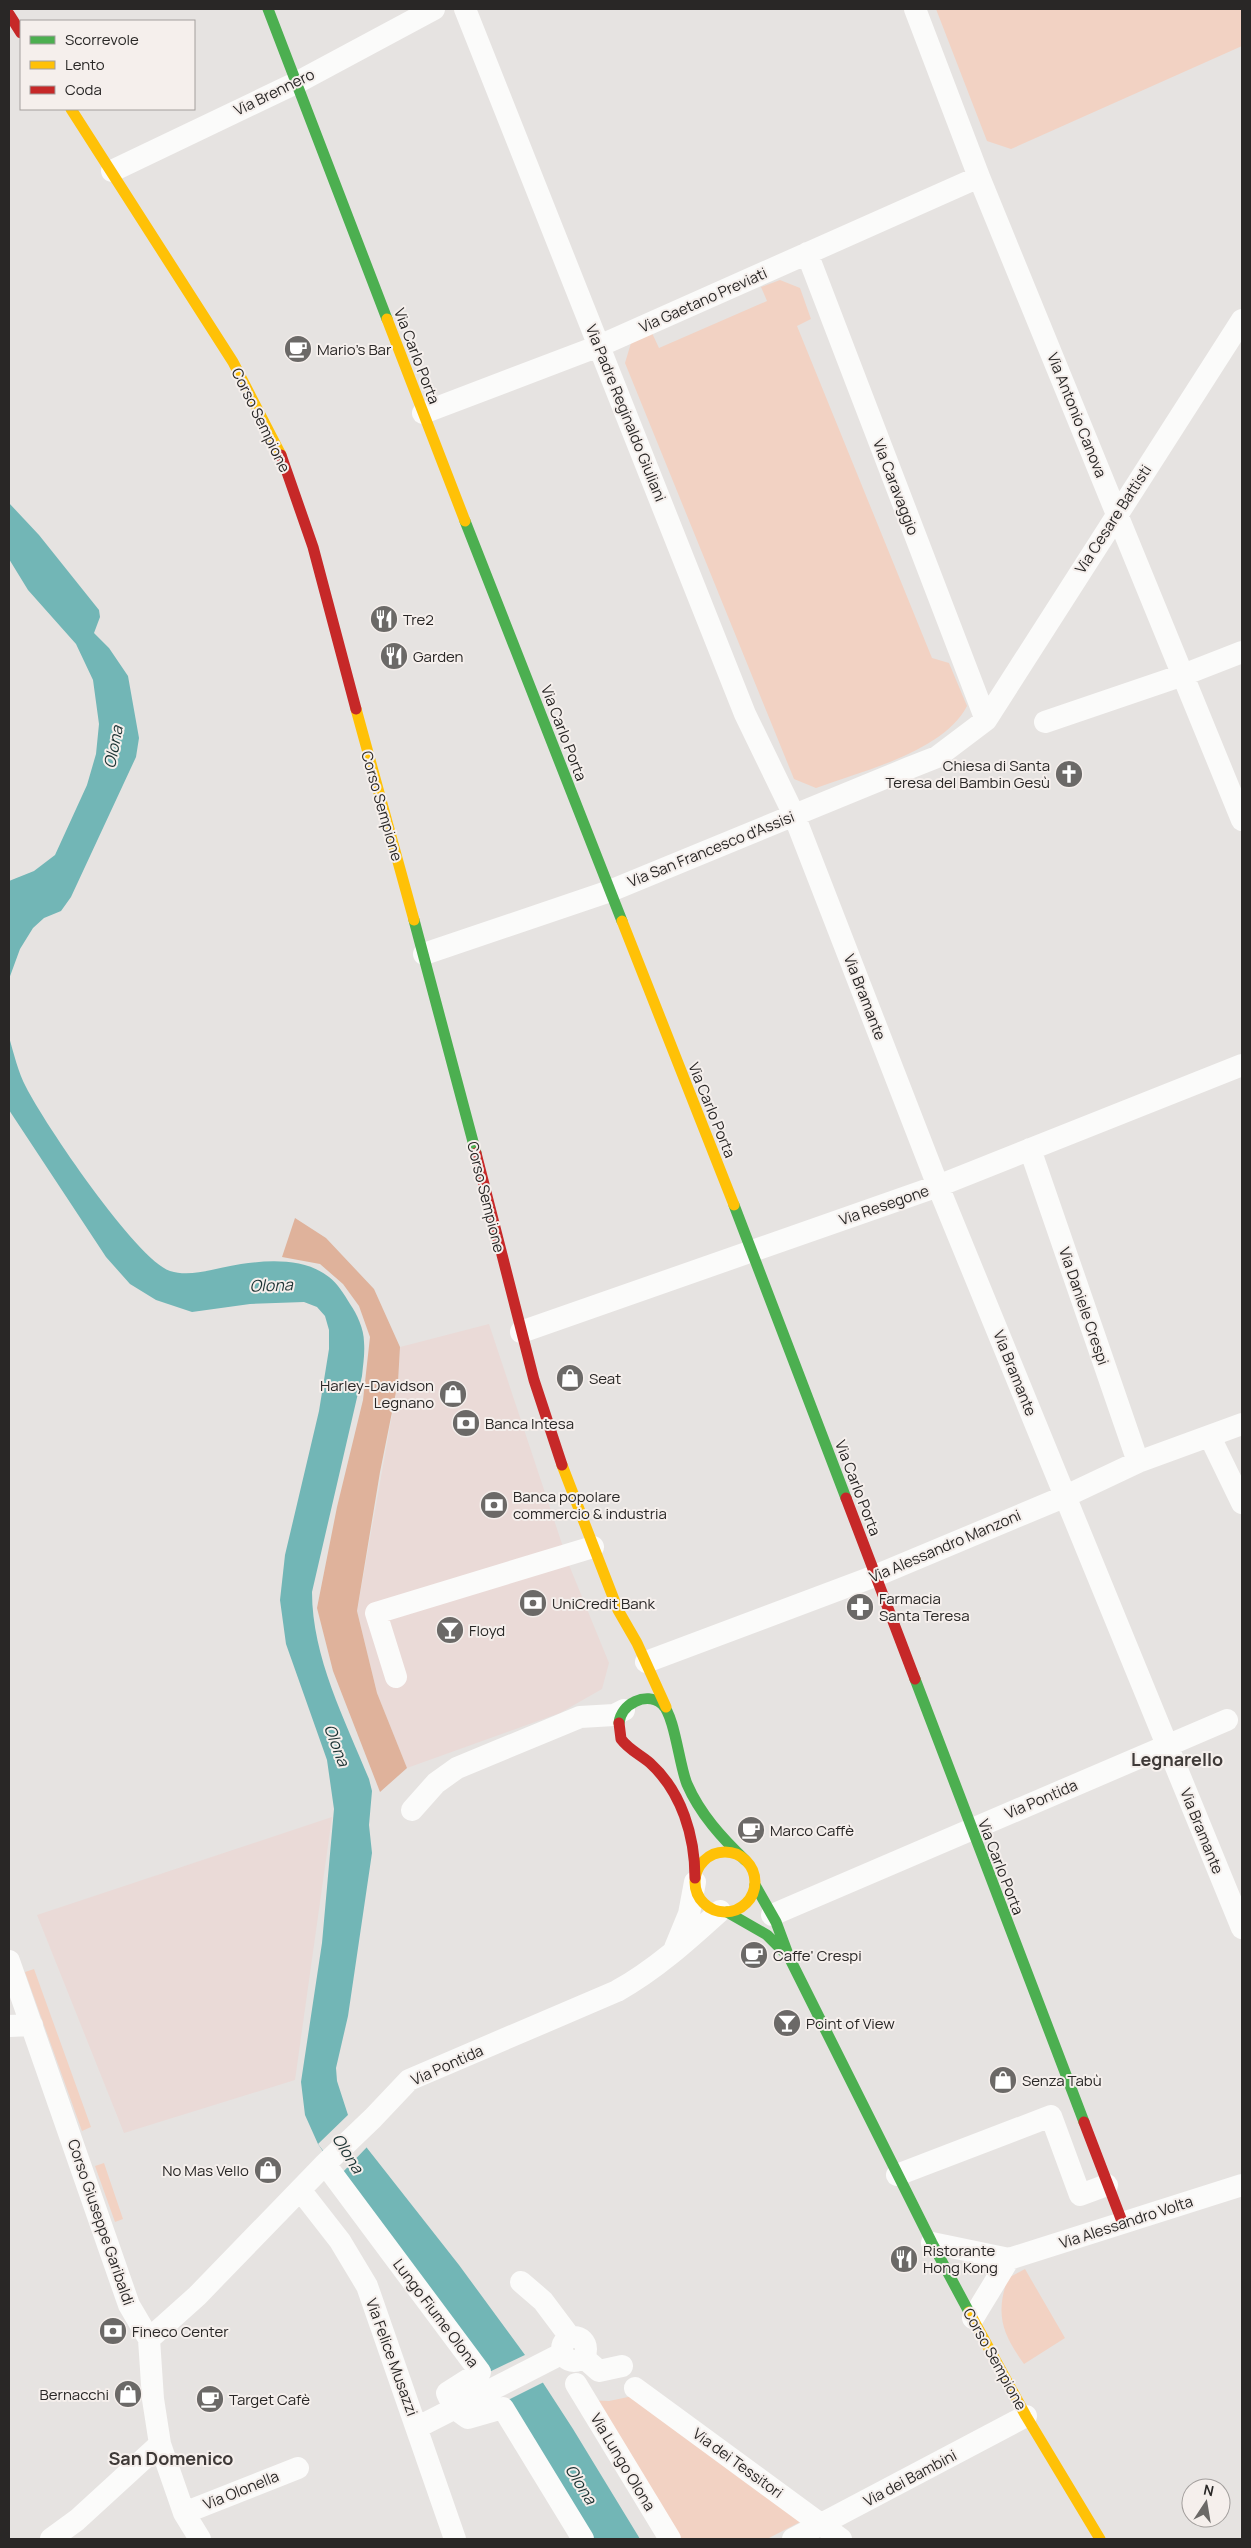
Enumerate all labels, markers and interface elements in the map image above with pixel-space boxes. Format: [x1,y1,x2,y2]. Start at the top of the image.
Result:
legend [20,20,195,110]
text: Scorrevole [65,29,139,50]
text: Lento [65,54,105,75]
street label: Via Brennero [230,63,318,121]
text: Coda [65,79,102,100]
street label: Via Gaetano Previati [636,262,770,338]
street label: Via Carlo Porta [389,305,445,407]
street label: Via Padre Reginaldo Giuliani [581,321,671,505]
cafe icon: Mario's Bar [283,334,313,364]
place label: Mario's Bar [317,339,392,360]
street label: Via Antonio Canova [1042,349,1112,481]
street label: Corso Sempione [227,364,295,476]
street label: Via Caravaggio [868,436,924,538]
street label: Via Cesare Battisti [1070,461,1156,577]
restaurant icon: Tre2 [369,604,399,634]
place label: Tre2 [403,609,434,630]
restaurant icon: Garden [379,641,409,671]
place label: Garden [413,646,464,667]
street label: Via Carlo Porta [536,682,592,784]
water label: Olona [98,723,128,770]
street label: Corso Sempione [356,748,408,864]
place label: Chiesa di Santa Teresa del Bambin Gesù [885,755,1050,793]
church icon: Chiesa di Santa Teresa del Bambin Gesù [1054,759,1084,789]
street label: Via San Francesco d'Assisi [625,806,797,892]
street label: Via Bramante [839,951,891,1043]
street label: Via Carlo Porta [683,1059,741,1161]
street label: Corso Sempione [462,1139,510,1255]
street label: Via Resegone [836,1180,932,1230]
street label: Via Daniele Crespi [1054,1244,1114,1368]
water label: Olona [249,1273,294,1297]
street label: Via Bramante [988,1327,1042,1419]
shop icon: Seat [555,1363,585,1393]
place label: Seat [589,1368,621,1389]
place label: Harley-Davidson Legnano [320,1375,434,1413]
shop icon: Harley-Davidson Legnano [438,1379,468,1409]
bank icon: Banca Intesa [451,1408,481,1438]
place label: Banca Intesa [485,1413,574,1434]
street label: Via Carlo Porta [830,1437,886,1539]
place label: Banca popolare commercio & industria [513,1486,667,1524]
bank icon: Banca popolare commercio & industria [479,1490,509,1520]
street label: Via Alessandro Manzoni [866,1505,1024,1587]
bank icon: UniCredit Bank [518,1588,548,1618]
place label: Farmacia Santa Teresa [879,1588,970,1626]
pharmacy icon: Farmacia Santa Teresa [845,1592,875,1622]
place label: UniCredit Bank [552,1593,656,1614]
bar icon: Floyd [435,1615,465,1645]
place label: Floyd [469,1620,505,1641]
water label: Olona [319,1721,355,1770]
district label: Legnarello [1131,1747,1223,1771]
street label: Via Pontida [1001,1774,1081,1824]
street label: Via Bramante [1175,1785,1229,1877]
cafe icon: Marco Caffè [736,1815,766,1845]
street label: Via Carlo Porta [973,1816,1029,1918]
place label: Marco Caffè [770,1820,854,1841]
cafe icon: Caffe' Crespi [739,1940,769,1970]
place label: Caffe' Crespi [773,1945,862,1966]
bar icon: Point of View [772,2008,802,2038]
place label: Point of View [806,2013,895,2034]
street label: Via Pontida [408,2040,486,2090]
shop icon: Senza Tabù [988,2065,1018,2095]
place label: Senza Tabù [1022,2070,1102,2091]
water label: Olona [327,2129,369,2178]
street label: Corso Giuseppe Garibaldi [63,2136,139,2308]
shop icon: No Mas Vello [253,2155,283,2185]
place label: No Mas Vello [162,2160,249,2181]
street label: Via Alessandro Volta [1057,2191,1195,2253]
place label: Ristorante Hong Kong [923,2240,998,2278]
restaurant icon: Ristorante Hong Kong [889,2244,919,2274]
street label: Lungo Fiume Olona [388,2254,484,2372]
street label: Via Felice Musazzi [361,2295,423,2419]
street label: Corso Sempione [958,2304,1032,2414]
bank icon: Fineco Center [98,2316,128,2346]
place label: Fineco Center [132,2321,229,2342]
shop icon: Bernacchi [113,2379,143,2409]
place label: Bernacchi [40,2384,109,2405]
cafe icon: Target Cafè [195,2384,225,2414]
place label: Target Cafè [229,2389,310,2410]
street label: Via Lungo Olona [586,2409,660,2515]
street label: Via dei Tessitori [689,2423,787,2503]
street label: Via dei Bambini [860,2445,960,2511]
district label: San Domenico [109,2446,233,2470]
water label: Olona [560,2460,602,2509]
street label: Via Olonella [200,2465,282,2515]
north arrow [1181,2478,1231,2528]
text: N [1202,2479,1216,2500]

